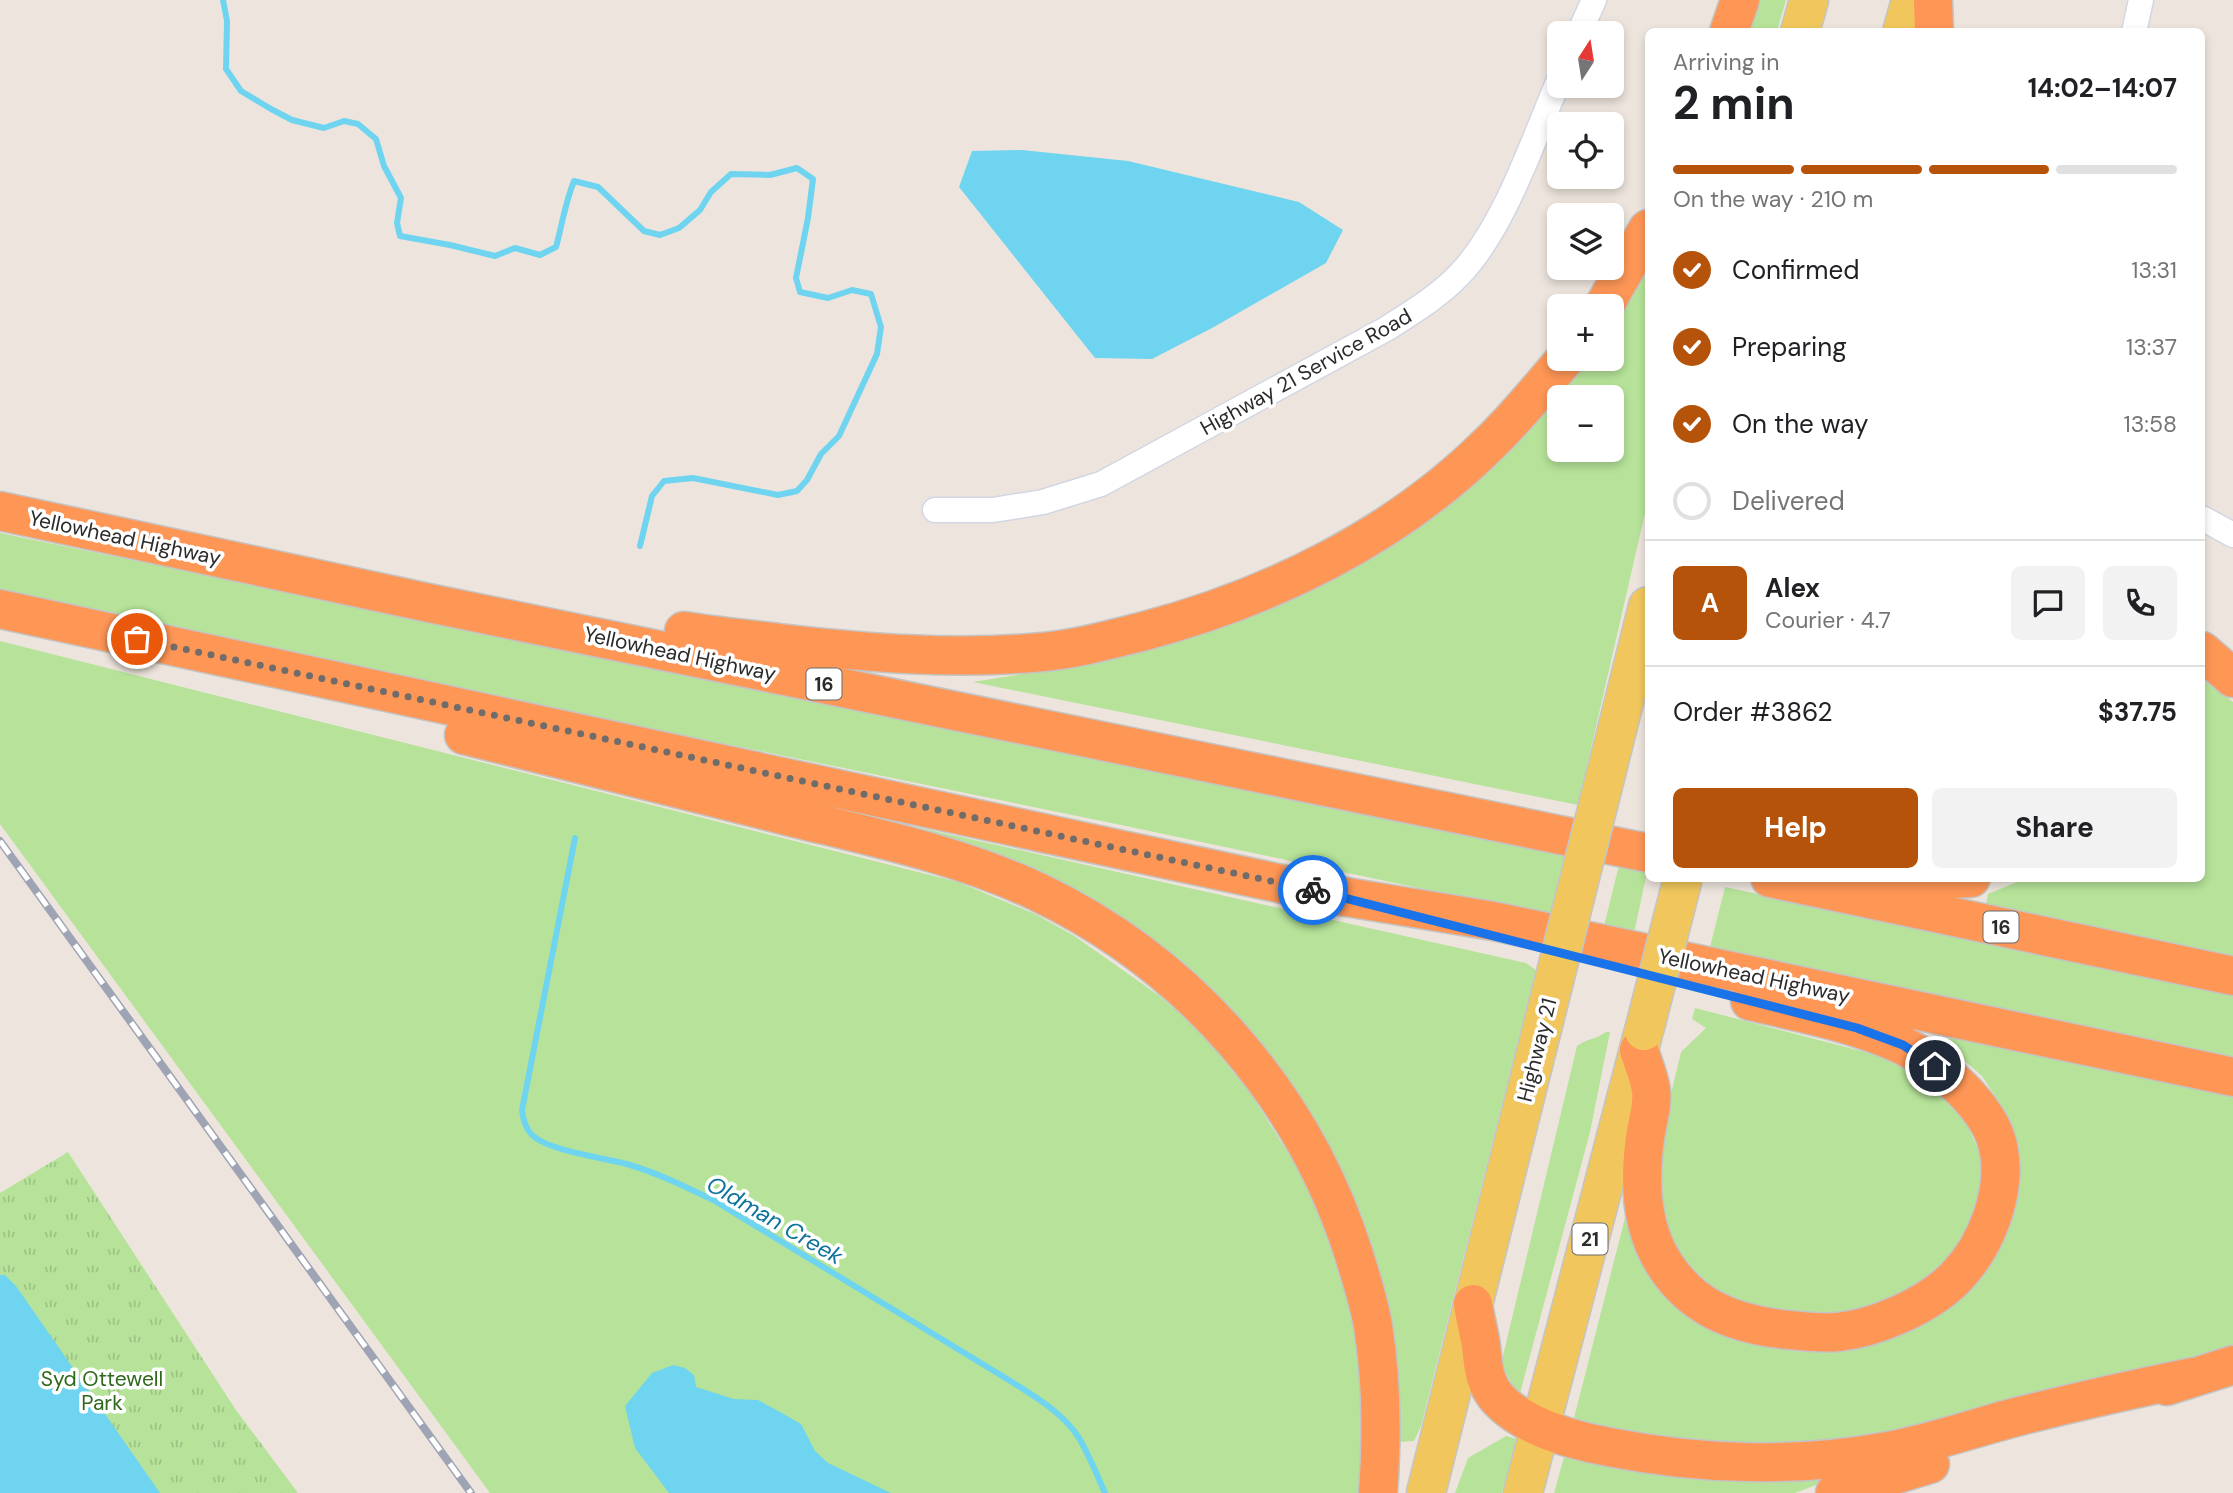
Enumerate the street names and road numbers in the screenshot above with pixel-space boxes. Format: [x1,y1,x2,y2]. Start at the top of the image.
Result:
street label: Highway 21 Service Road [1195,302,1417,442]
street label: Yellowhead Highway [26,504,224,572]
street label: Yellowhead Highway [581,620,779,688]
road number: 16 [806,668,842,699]
road number: 16 [1983,911,2018,942]
street label: Yellowhead Highway [1655,942,1853,1010]
street label: Highway 21 [1511,995,1563,1105]
road number: 21 [1572,1224,1608,1254]

